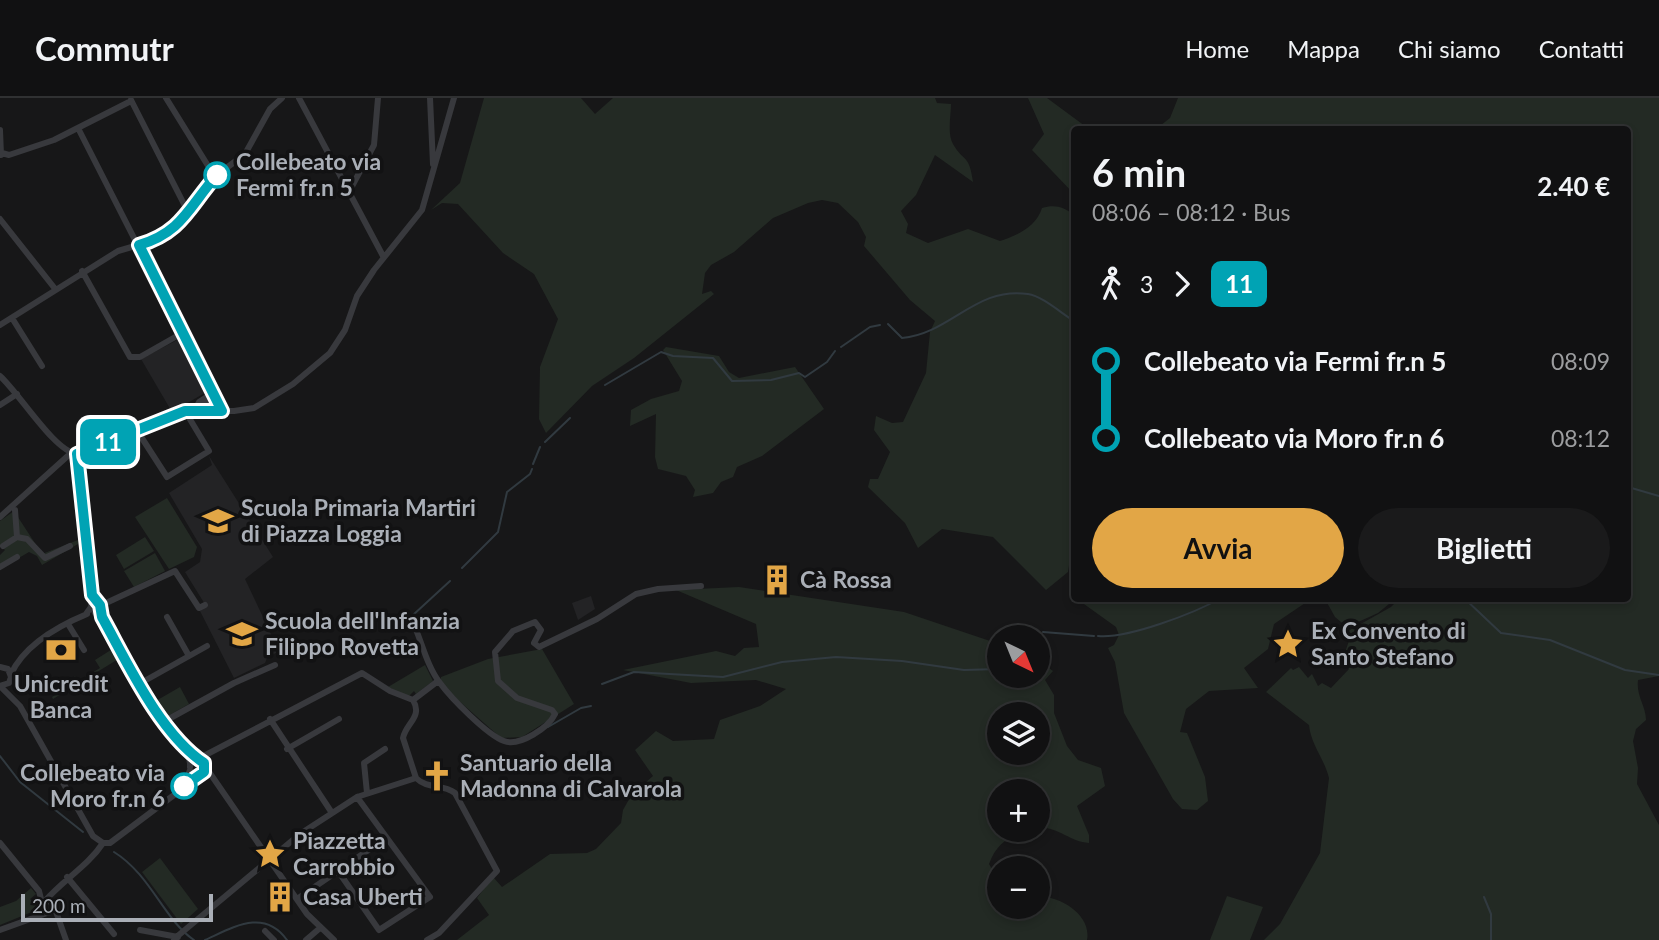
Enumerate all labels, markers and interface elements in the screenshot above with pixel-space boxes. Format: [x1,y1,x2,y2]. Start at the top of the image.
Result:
text: Commutr [35,28,174,68]
text: Home [1185,34,1249,63]
text: Mappa [1287,34,1360,63]
text: Chi siamo [1398,34,1501,63]
text: Contatti [1539,34,1624,63]
place label: Collebeato via Fermi fr.n 5 [236,147,381,201]
text: 6 min [1092,149,1186,195]
marker: Collebeato via Fermi fr.n 5 [204,162,230,188]
text: 2.40 € [1537,170,1610,202]
text: 08:06 – 08:12 · Bus [1092,198,1291,226]
icon: walk [1092,265,1130,303]
icon: forward [1163,265,1201,303]
text: 11 [1225,269,1253,298]
text: 3 [1140,270,1153,298]
text: Collebeato via Fermi fr.n 5 [1144,345,1446,377]
text: 08:09 [1551,347,1610,375]
line badge: 11 [76,419,140,465]
text: Collebeato via Moro fr.n 6 [1144,422,1444,454]
text: 08:12 [1551,424,1610,452]
text: 11 [94,427,122,456]
place label: Scuola Primaria Martiri di Piazza Loggia [241,493,476,547]
school or university icon: Scuola Primaria Martiri di Piazza Loggia [201,504,235,538]
button: Avvia [1092,508,1344,588]
button: Biglietti [1358,508,1610,588]
building icon: Cà Rossa [760,563,794,597]
place label: Cà Rossa [800,565,892,593]
place label: Scuola dell'Infanzia Filippo Rovetta [265,606,460,660]
place label: Ex Convento di Santo Stefano [1311,616,1466,670]
school or university icon: Scuola dell'Infanzia Filippo Rovetta [225,617,259,651]
north arrow [987,625,1050,688]
map controls [987,625,1050,919]
place icon: Ex Convento di Santo Stefano [1271,627,1305,661]
bank icon: Unicredit Banca [44,633,78,667]
place label: Unicredit Banca [14,669,109,723]
button: layers [987,702,1050,765]
place label: Santuario della Madonna di Calvarola [460,748,682,802]
place label: Collebeato via Moro fr.n 6 [20,758,165,812]
church icon: Santuario della Madonna di Calvarola [420,759,454,793]
marker: Collebeato via Moro fr.n 6 [171,773,197,799]
button: + [987,779,1050,842]
place label: Piazzetta Carrobbio [293,826,395,880]
place icon: Piazzetta Carrobbio [253,837,287,871]
button: − [987,856,1050,919]
building icon: Casa Uberti [263,880,297,914]
place label: Casa Uberti [303,882,423,910]
scale bar [21,891,214,923]
text: 200 m [32,894,86,917]

